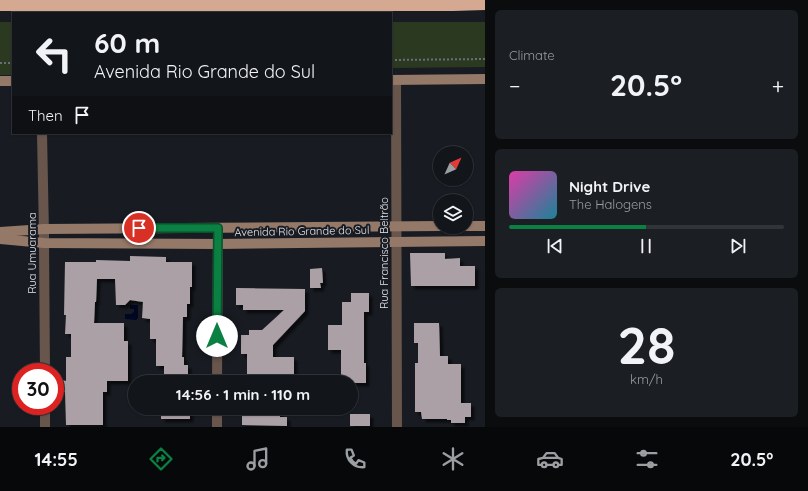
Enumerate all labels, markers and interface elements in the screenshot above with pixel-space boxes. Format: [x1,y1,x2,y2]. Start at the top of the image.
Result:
text: 60 m [94,25,160,60]
icon: left [28,28,80,80]
text: Climate [509,47,555,63]
text: Avenida Rio Grande do Sul [94,60,315,83]
text: 20.5° [610,66,682,104]
text: − [509,72,520,100]
text: + [772,72,784,100]
icon: arrive [71,104,93,126]
text: Then [28,106,63,125]
north arrow [433,146,473,186]
map controls [433,146,473,234]
text: Night Drive [569,177,650,196]
button: layers [433,194,473,234]
text: The Halogens [569,196,652,212]
street label: Rua Francisco Beltrão [377,197,391,309]
pin [122,211,156,245]
street label: Rua Umuarama [25,212,39,294]
icon: arrive [128,217,150,239]
street label: Avenida Rio Grande do Sul [234,223,370,239]
icon: previous [544,235,566,257]
icon: pause [635,235,657,257]
icon: next [727,235,749,257]
text: 28 [617,312,676,377]
position arrow [196,315,238,357]
speed limit sign: 30 [12,363,64,415]
text: km/h [630,371,663,387]
text: 14:56 · 1 min · 110 m [176,385,310,404]
icon: directions [147,445,175,473]
icon: music [244,445,272,473]
icon: phone [341,445,369,473]
icon: climate [439,445,467,473]
icon: car [536,445,564,473]
icon: filters [633,445,661,473]
text: 14:55 [35,448,78,471]
text: 20.5° [730,448,773,471]

